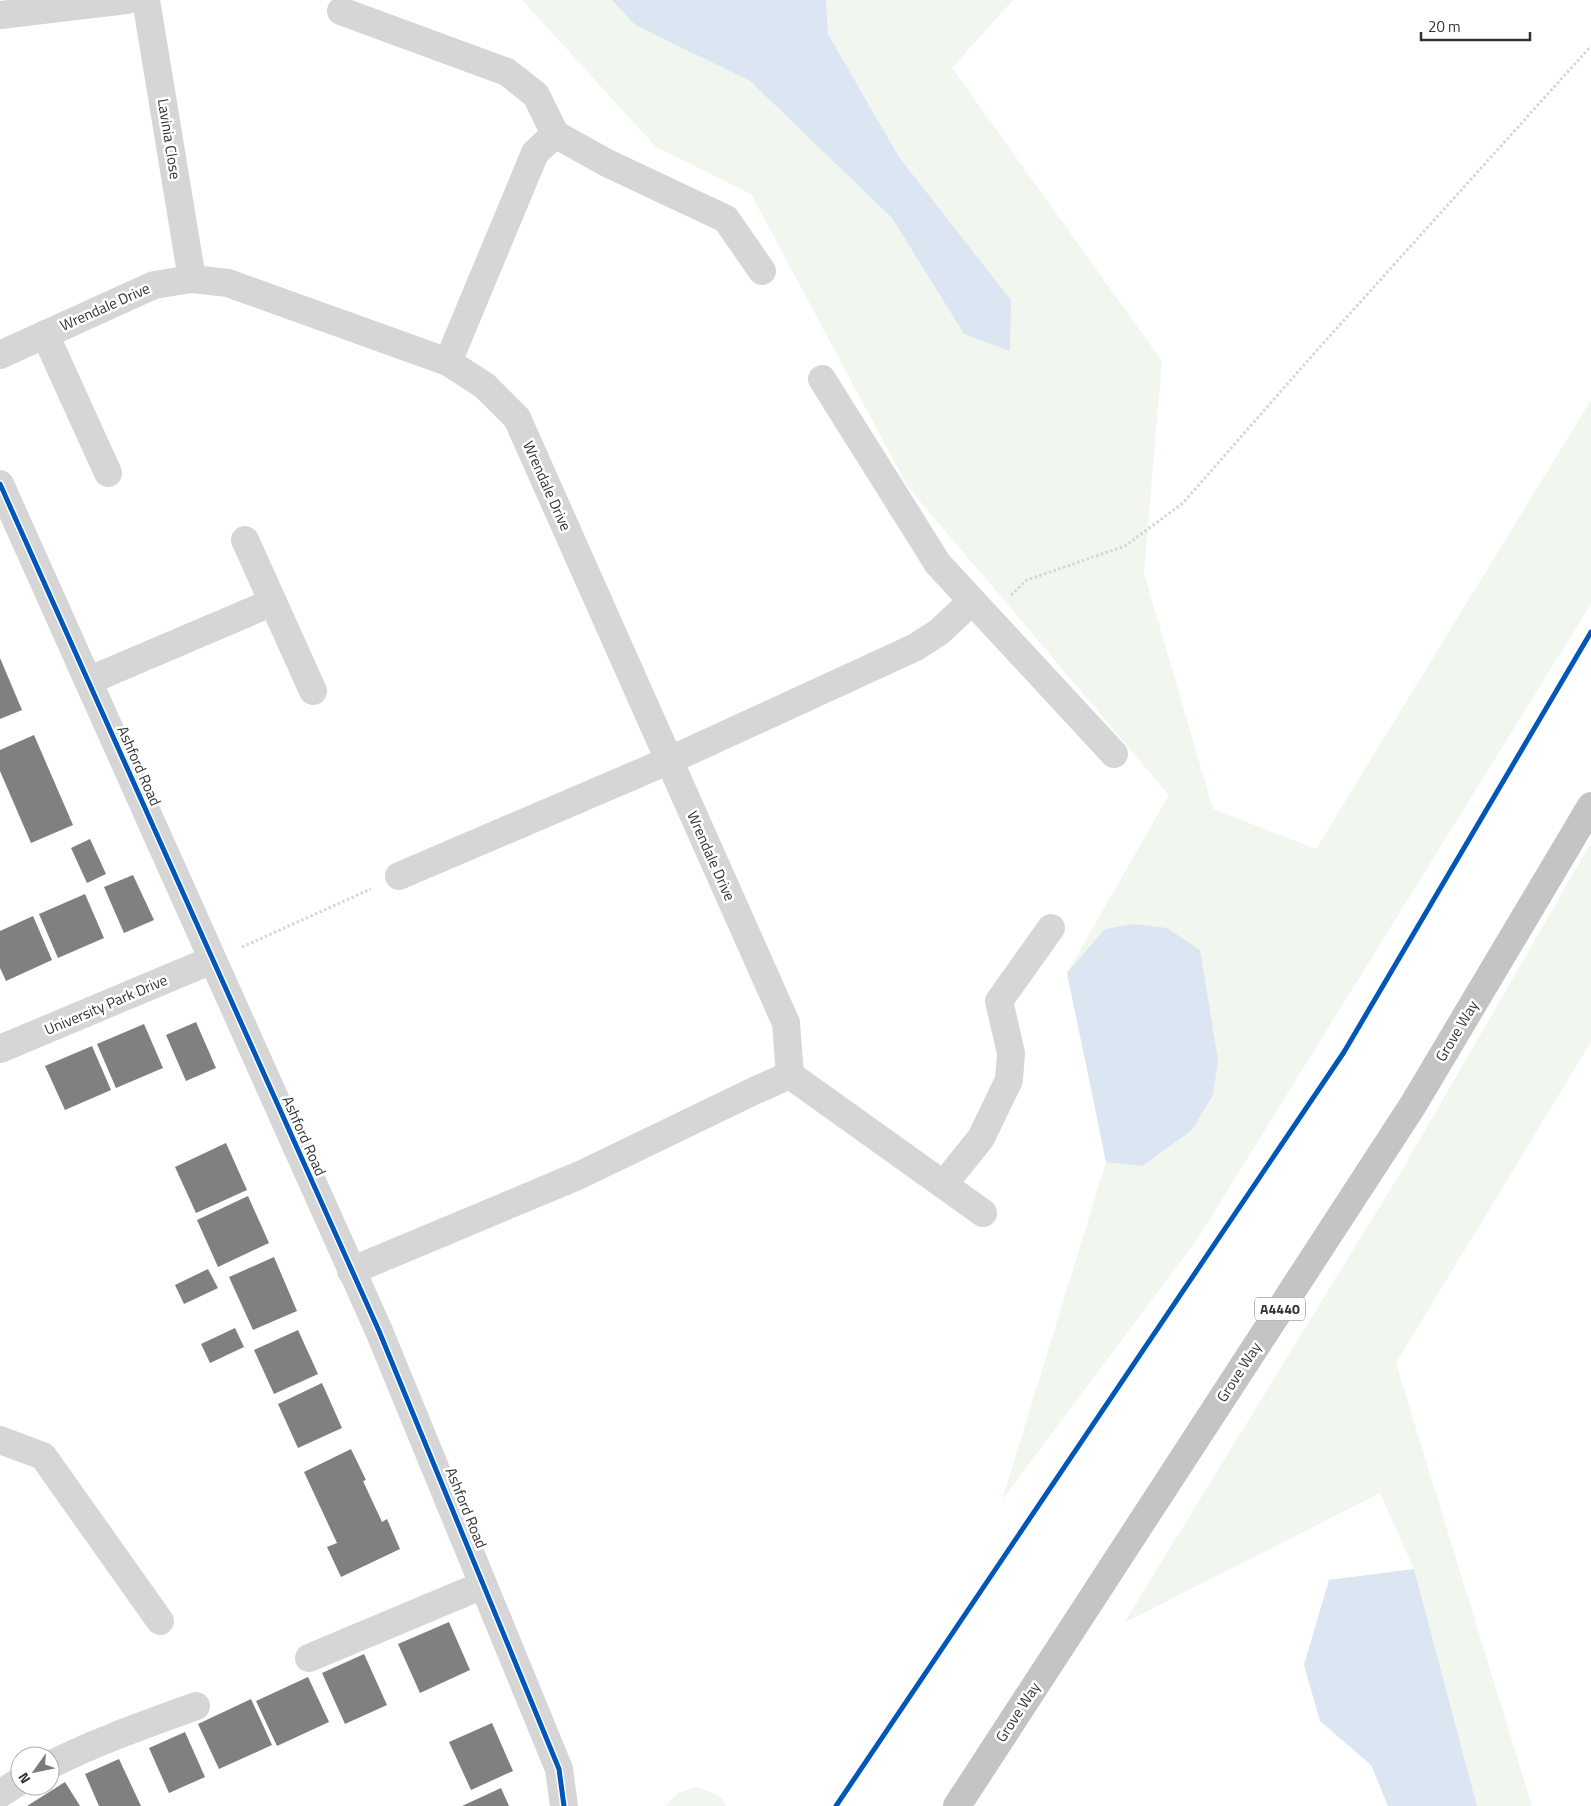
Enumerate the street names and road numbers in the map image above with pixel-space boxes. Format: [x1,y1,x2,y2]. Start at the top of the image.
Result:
street label: Lavinia Close [152,97,187,181]
street label: Wrendale Drive [56,276,153,337]
street label: Wrendale Drive [517,437,578,534]
street label: Ashford Road [112,722,167,809]
street label: Wrendale Drive [681,807,742,904]
street label: University Park Drive [41,968,171,1041]
street label: Grove Way [1429,996,1484,1066]
street label: Ashford Road [277,1092,332,1179]
road number: A4440 [1255,1298,1305,1320]
street label: Grove Way [1210,1337,1267,1406]
street label: Ashford Road [440,1464,493,1552]
street label: Grove Way [989,1677,1046,1746]

